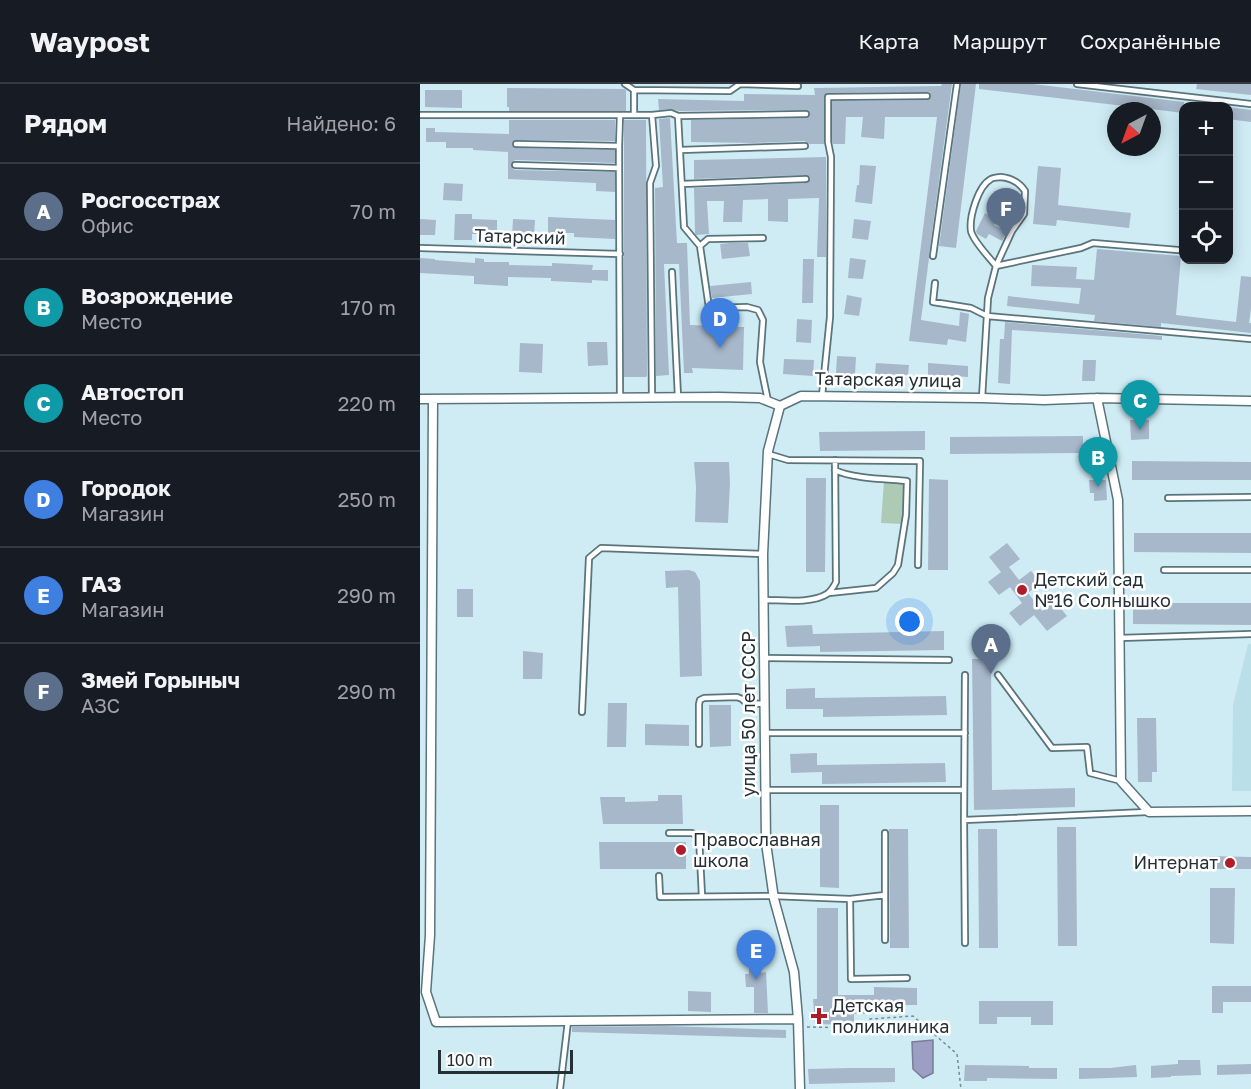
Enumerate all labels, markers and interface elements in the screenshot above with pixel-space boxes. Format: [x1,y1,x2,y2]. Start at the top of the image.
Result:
text: Waypost [30,25,150,58]
text: Карта [858,28,919,54]
text: Маршрут [952,28,1047,54]
text: Сохранённые [1080,28,1221,54]
north arrow [1107,102,1161,156]
map controls [1179,102,1233,264]
button: + [1179,102,1233,156]
text: Рядом [24,108,107,139]
text: Найдено: 6 [286,111,396,135]
button: − [1179,156,1233,210]
text: Росгосстрах [81,186,220,213]
pin: F [986,188,1026,238]
text: A [36,199,51,223]
text: 70 m [350,199,396,223]
button: locate [1179,210,1233,264]
text: Офис [81,213,134,237]
street label: Татарский [474,223,566,249]
text: Возрождение [81,282,233,309]
text: B [36,295,51,319]
text: 170 m [341,295,396,319]
pin: D [700,298,740,348]
text: Место [81,309,142,333]
street label: Татарская улица [814,367,962,391]
text: Автостоп [81,378,184,405]
pin: C [1120,380,1160,430]
text: C [36,391,51,415]
text: 220 m [338,391,396,415]
text: Место [81,405,142,429]
pin: B [1078,438,1118,487]
text: Городок [81,474,171,501]
text: D [36,487,51,511]
text: 250 m [338,487,396,511]
text: Магазин [81,501,165,525]
place label: Детский сад №16 Солнышко [1034,568,1171,611]
text: ГАЗ [81,570,121,597]
text: E [37,583,50,607]
text: 290 m [337,583,396,607]
marker: Детский сад №16 Солнышко [1015,583,1029,597]
text: Магазин [81,597,165,621]
your location [895,607,924,636]
pin: A [972,624,1010,674]
street label: улица 50 лет СССР [737,631,759,797]
text: Змей Горыныч [81,666,240,693]
text: F [38,679,49,703]
text: 290 m [337,679,396,703]
text: АЗС [81,693,120,717]
place label: Православная школа [693,828,821,871]
marker: Православная школа [674,843,688,857]
place label: Интернат [1133,851,1218,873]
marker: Интернат [1223,856,1237,870]
pin: E [736,930,776,980]
place label: Детская поликлиника [832,994,949,1037]
marker: Детская поликлиника [810,1007,828,1025]
scale bar [438,1047,573,1074]
text: 100 m [447,1050,493,1070]

